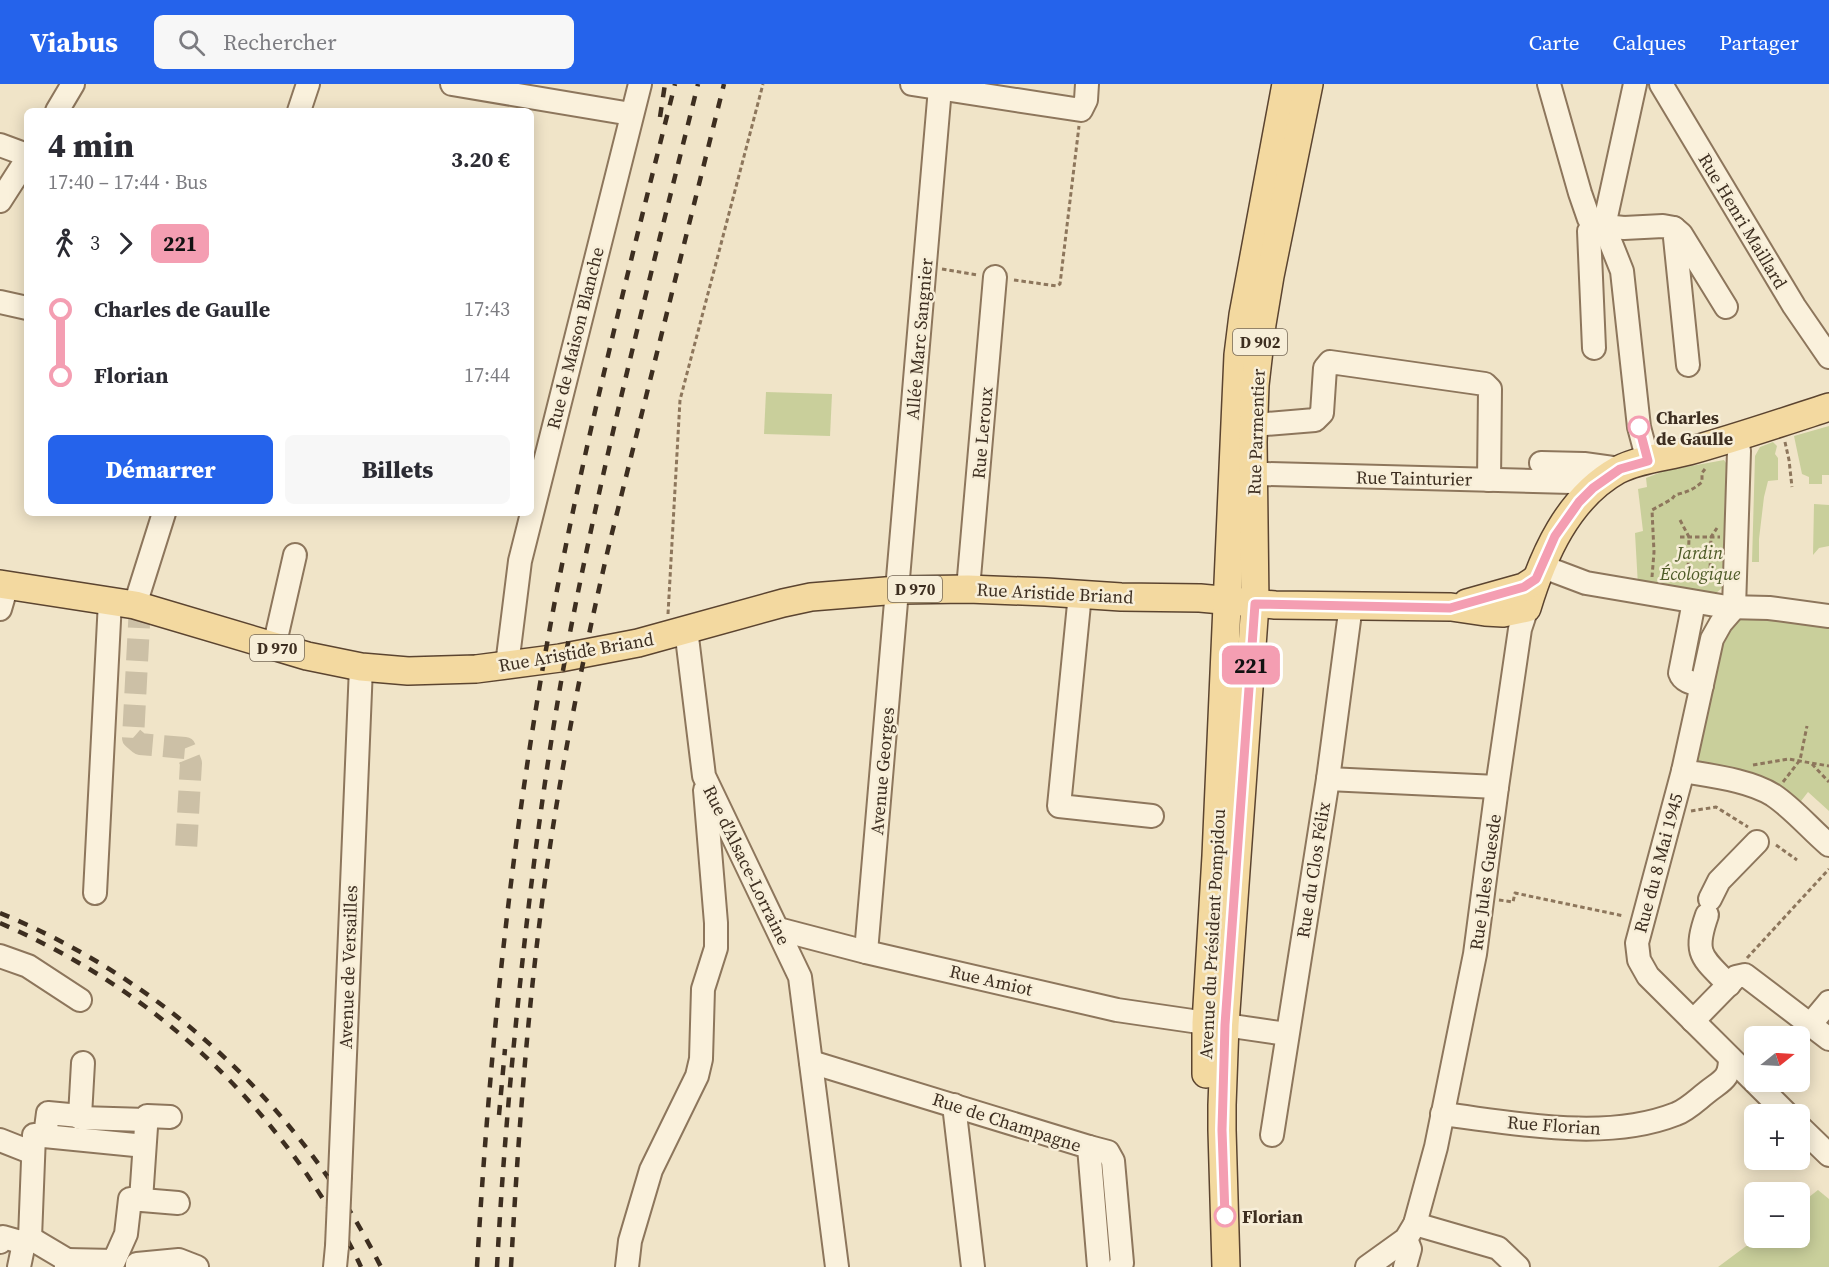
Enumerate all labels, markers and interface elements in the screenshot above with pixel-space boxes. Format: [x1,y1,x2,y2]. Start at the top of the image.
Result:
search box [154,15,574,69]
text: Viabus [30,23,118,61]
icon: search [175,26,208,59]
text: Rechercher [223,27,337,57]
text: Carte [1529,28,1579,57]
text: Calques [1612,28,1686,57]
text: Partager [1719,28,1799,57]
text: 4 min [48,123,134,168]
text: 3.20 € [451,144,510,174]
street label: Rue Henri Maillard [1693,149,1793,293]
text: 17:40 – 17:44 · Bus [48,168,207,196]
icon: walk [48,227,81,260]
icon: forward [109,227,142,260]
text: 3 [90,229,100,257]
text: 221 [163,229,197,258]
street label: Rue de Maison Blanche [540,244,610,432]
street label: Allée Marc Sangnier [899,257,939,421]
text: Charles de Gaulle [94,294,270,324]
text: 17:43 [464,295,510,323]
road number: D 902 [1233,329,1287,355]
text: Florian [94,360,169,390]
text: 17:44 [464,361,510,389]
street label: Rue Parmentier [1241,368,1271,496]
street label: Rue Leroux [966,385,999,480]
place label: Charles de Gaulle [1656,405,1733,451]
marker: Charles de Gaulle [1628,416,1650,438]
button: Démarrer [48,435,273,504]
button: Billets [285,435,510,504]
street label: Rue Tainturier [1356,464,1473,492]
park label: Jardin Écologique [1659,540,1741,586]
road number: D 970 [888,576,942,602]
street label: Rue Aristide Briand [976,576,1134,610]
street label: Rue Aristide Briand [496,626,656,678]
road number: D 970 [250,635,304,661]
line badge: 221 [1216,646,1286,684]
text: 221 [1234,651,1268,680]
street label: Avenue Georges [864,706,900,836]
street label: Rue d'Alsace-Lorraine [697,781,797,949]
street label: Rue du 8 Mai 1945 [1627,790,1689,936]
street label: Rue du Clos Félix [1290,800,1336,940]
street label: Avenue du Président Pompidou [1193,808,1231,1060]
street label: Rue Jules Guesde [1463,812,1507,952]
street label: Avenue de Versailles [333,885,363,1049]
street label: Rue Amiot [947,958,1035,1002]
north arrow [1744,1026,1810,1092]
map controls [1744,1026,1810,1248]
street label: Rue de Champagne [929,1086,1085,1158]
button: + [1744,1104,1810,1170]
street label: Rue Florian [1506,1109,1602,1141]
button: − [1744,1182,1810,1248]
place label: Florian [1242,1204,1303,1229]
marker: Florian [1214,1205,1236,1227]

